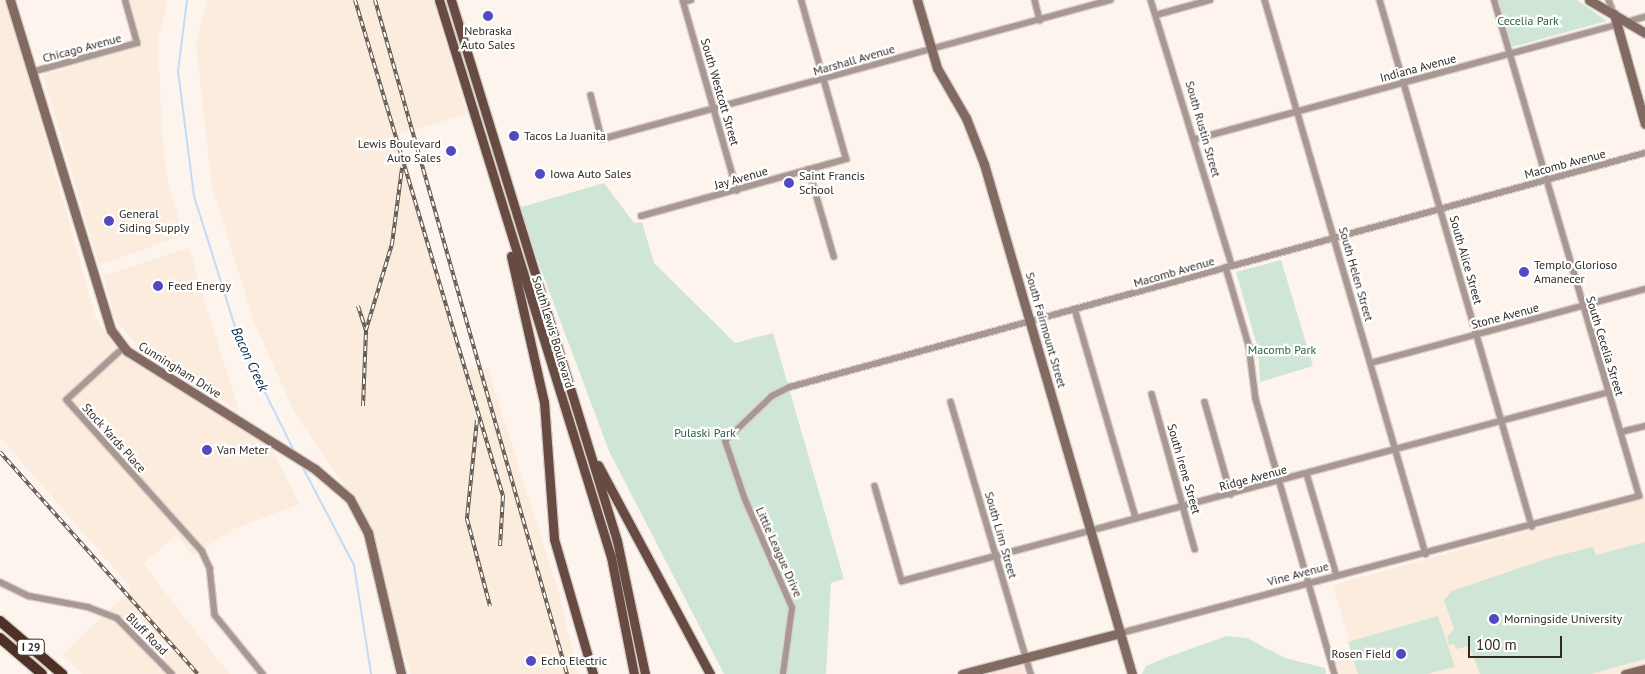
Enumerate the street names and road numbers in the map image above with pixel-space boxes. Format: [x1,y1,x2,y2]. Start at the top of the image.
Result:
street label: Chicago Avenue [41,30,123,66]
street label: South Westcott Street [698,37,742,147]
street label: Marshall Avenue [811,41,897,79]
street label: Indiana Avenue [1378,51,1458,85]
street label: South Rustin Street [1182,79,1224,179]
street label: Macomb Avenue [1523,146,1607,182]
street label: Jay Avenue [712,163,770,193]
street label: South Alice Street [1446,214,1486,306]
street label: South Helen Street [1336,225,1376,323]
street label: Macomb Avenue [1132,254,1216,290]
street label: South Fairmount Street [1023,270,1069,390]
street label: South Lewis Boulevard [529,274,577,390]
street label: South Cecelia Street [1583,295,1627,397]
street label: Stone Avenue [1469,300,1541,332]
street label: Cunningham Drive [136,339,224,401]
street label: Stock Yards Place [79,400,149,476]
street label: South Irene Street [1164,422,1204,516]
street label: Ridge Avenue [1217,462,1289,494]
street label: South Linn Street [982,490,1020,580]
street label: Little League Drive [753,505,805,599]
street label: Vine Avenue [1266,559,1330,589]
street label: Bluff Road [123,610,171,658]
road number: I 29 [16,638,46,656]

